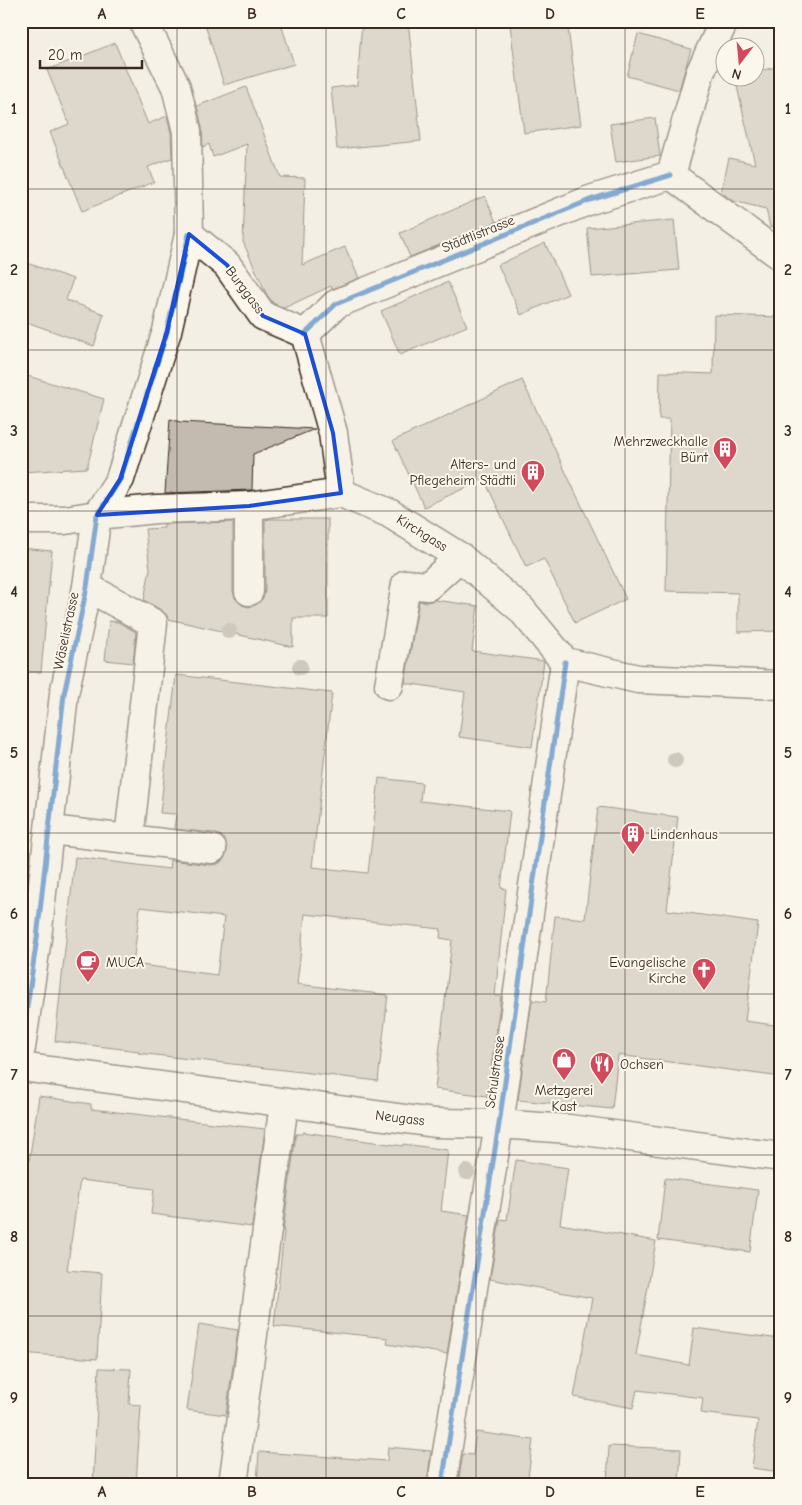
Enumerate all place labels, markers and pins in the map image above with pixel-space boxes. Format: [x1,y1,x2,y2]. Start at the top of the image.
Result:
place label: Mehrzweckhalle Bünt [614,433,709,466]
building icon: Mehrzweckhalle Bünt [712,436,738,470]
place label: Alters- und Pflegeheim Städtli [410,456,516,489]
building icon: Alters- und Pflegeheim Städtli [520,459,546,493]
building icon: Lindenhaus [620,821,646,855]
place label: Lindenhaus [650,826,718,843]
cafe icon: MUCA [75,949,101,983]
place label: MUCA [106,954,144,971]
place label: Evangelische Kirche [609,954,686,987]
church icon: Evangelische Kirche [691,957,717,991]
shop icon: Metzgerei Kast [551,1047,577,1081]
restaurant icon: Ochsen [589,1051,615,1085]
place label: Ochsen [620,1056,664,1073]
place label: Metzgerei Kast [535,1082,593,1115]

